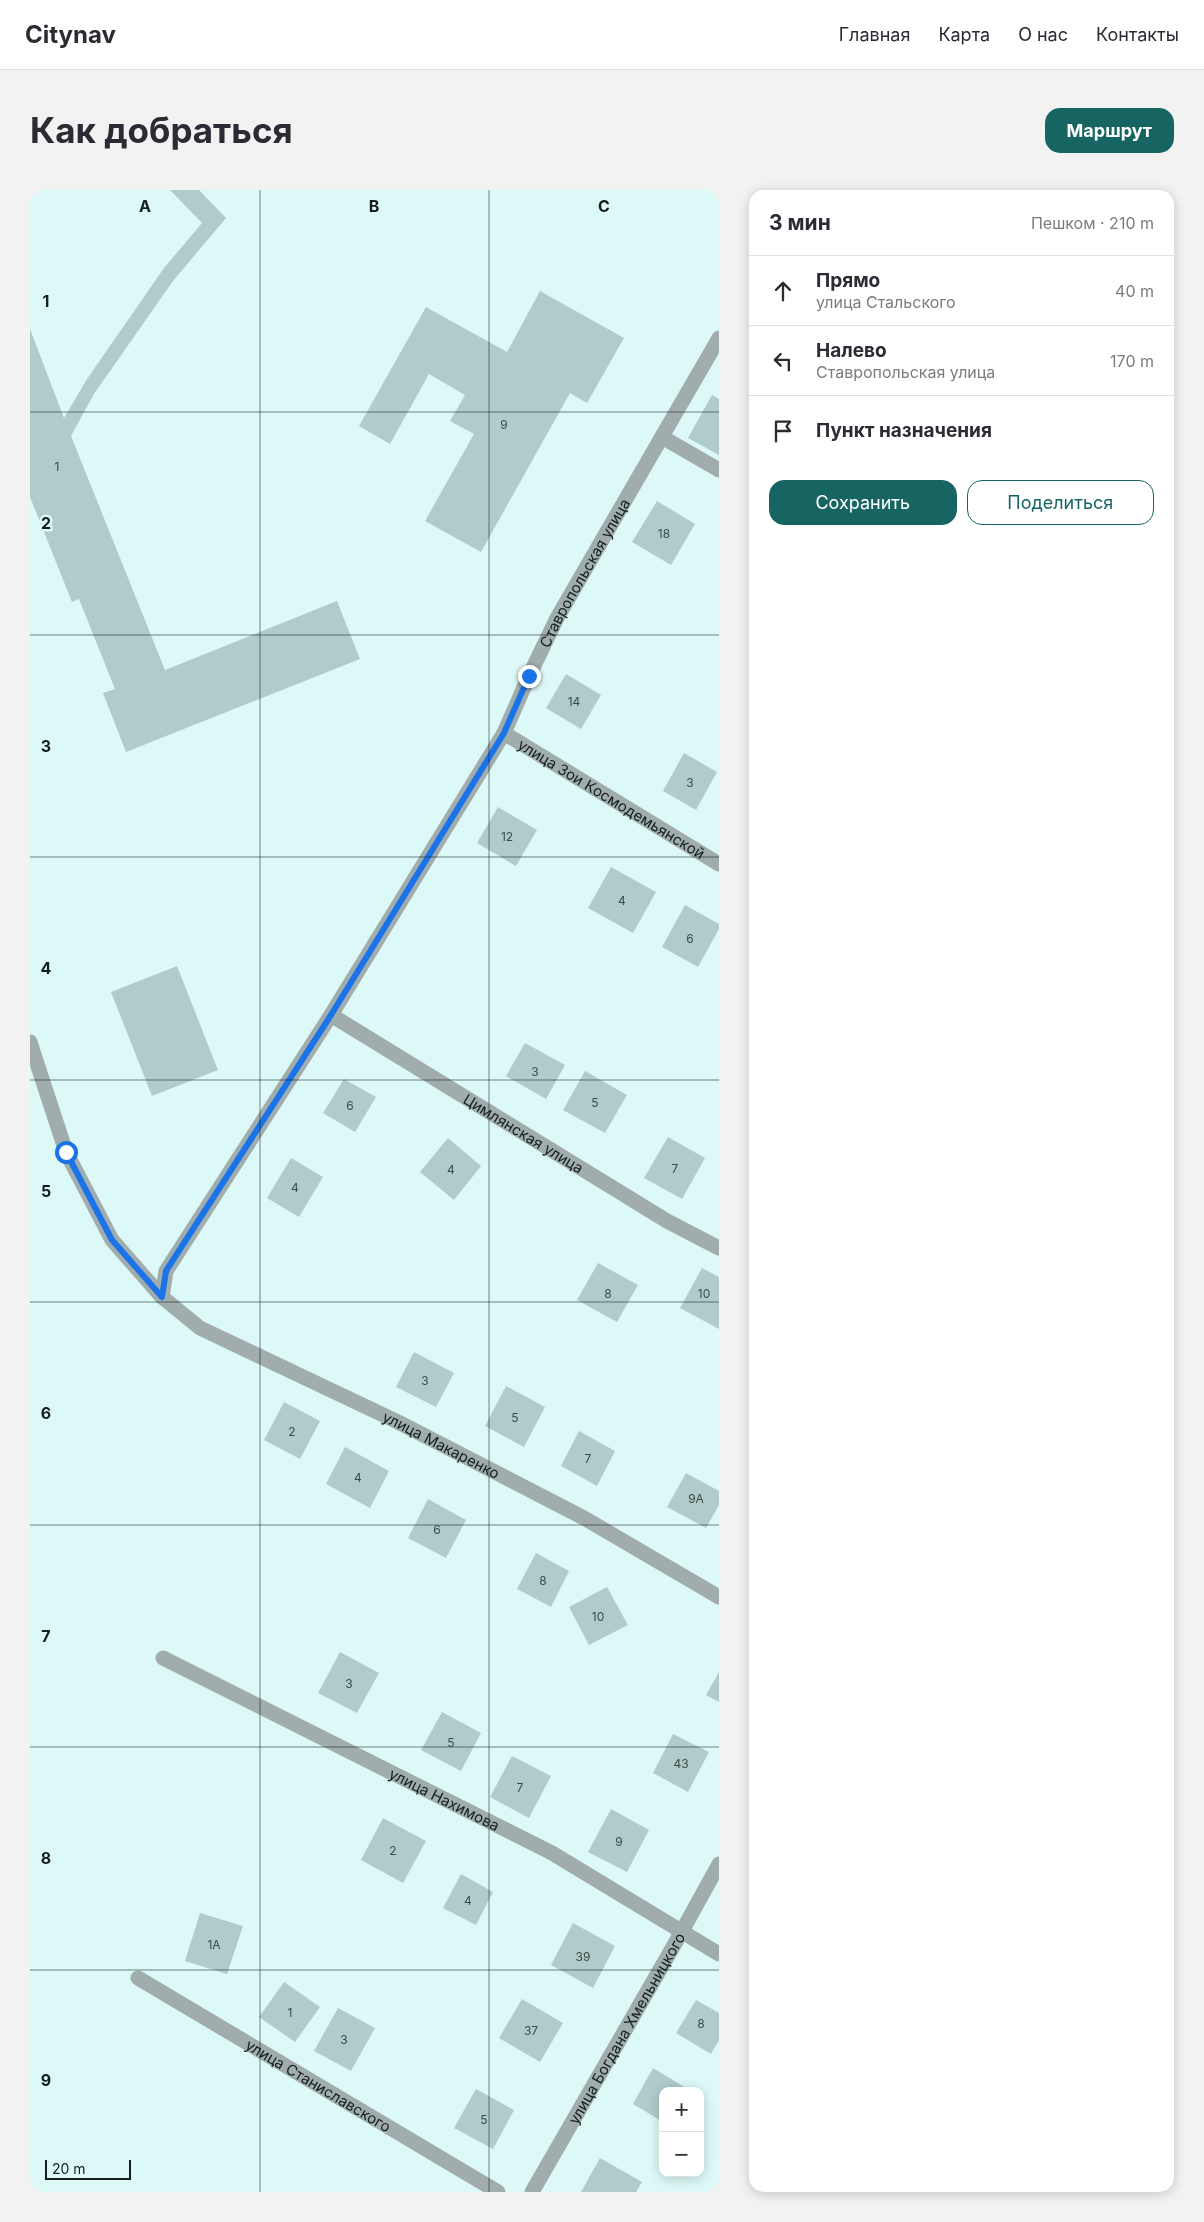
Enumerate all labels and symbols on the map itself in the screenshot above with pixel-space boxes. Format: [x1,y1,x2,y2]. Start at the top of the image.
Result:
text: A [139,196,151,216]
text: B [369,196,379,216]
text: C [598,196,610,216]
text: 1 [43,291,49,311]
house number: 9 [500,417,508,432]
house number: 1 [55,459,59,474]
street label: Ставропольская улица [535,495,634,651]
text: 2 [41,513,51,533]
house number: 18 [658,526,670,541]
route end [518,665,541,688]
house number: 14 [568,694,581,709]
street label: улица Зои Космодемьянской [515,734,709,863]
text: 3 [41,736,51,756]
house number: 3 [686,775,694,790]
house number: 12 [501,829,513,844]
house number: 4 [618,893,626,908]
house number: 6 [686,931,694,946]
text: 4 [41,958,52,978]
house number: 3 [531,1064,539,1079]
street label: Цимлянская улица [460,1089,587,1177]
house number: 5 [591,1095,599,1110]
house number: 6 [346,1098,354,1113]
route start [55,1141,78,1164]
house number: 7 [672,1161,679,1176]
house number: 4 [447,1162,455,1177]
house number: 4 [291,1180,299,1195]
text: 5 [41,1181,51,1201]
house number: 8 [604,1286,612,1301]
house number: 10 [698,1286,710,1301]
house number: 3 [421,1373,429,1388]
text: 6 [41,1403,51,1423]
street label: улица Макаренко [380,1407,503,1482]
house number: 5 [511,1410,519,1425]
house number: 2 [288,1424,296,1439]
house number: 7 [585,1451,592,1466]
house number: 4 [354,1470,362,1485]
house number: 9А [688,1491,704,1506]
house number: 6 [433,1522,441,1537]
house number: 8 [539,1573,547,1588]
house number: 10 [592,1609,604,1624]
text: 7 [41,1626,51,1646]
house number: 3 [345,1676,353,1691]
house number: 5 [447,1735,455,1750]
house number: 43 [673,1756,689,1771]
street label: улица Нахимова [386,1764,503,1835]
house number: 7 [517,1780,524,1795]
house number: 9 [615,1834,623,1849]
house number: 2 [389,1843,397,1858]
text: 8 [41,1848,51,1868]
house number: 4 [464,1893,472,1908]
street label: улица Богдана Хмельницкого [564,1929,689,2127]
house number: 1А [207,1937,221,1952]
house number: 39 [576,1949,590,1964]
house number: 1 [288,2005,292,2020]
house number: 8 [697,2016,705,2031]
house number: 37 [524,2023,538,2038]
house number: 3 [340,2032,348,2047]
street label: улица Станиславского [242,2035,395,2136]
text: 9 [41,2070,51,2090]
house number: 5 [480,2112,488,2127]
scale bar [45,2157,131,2180]

